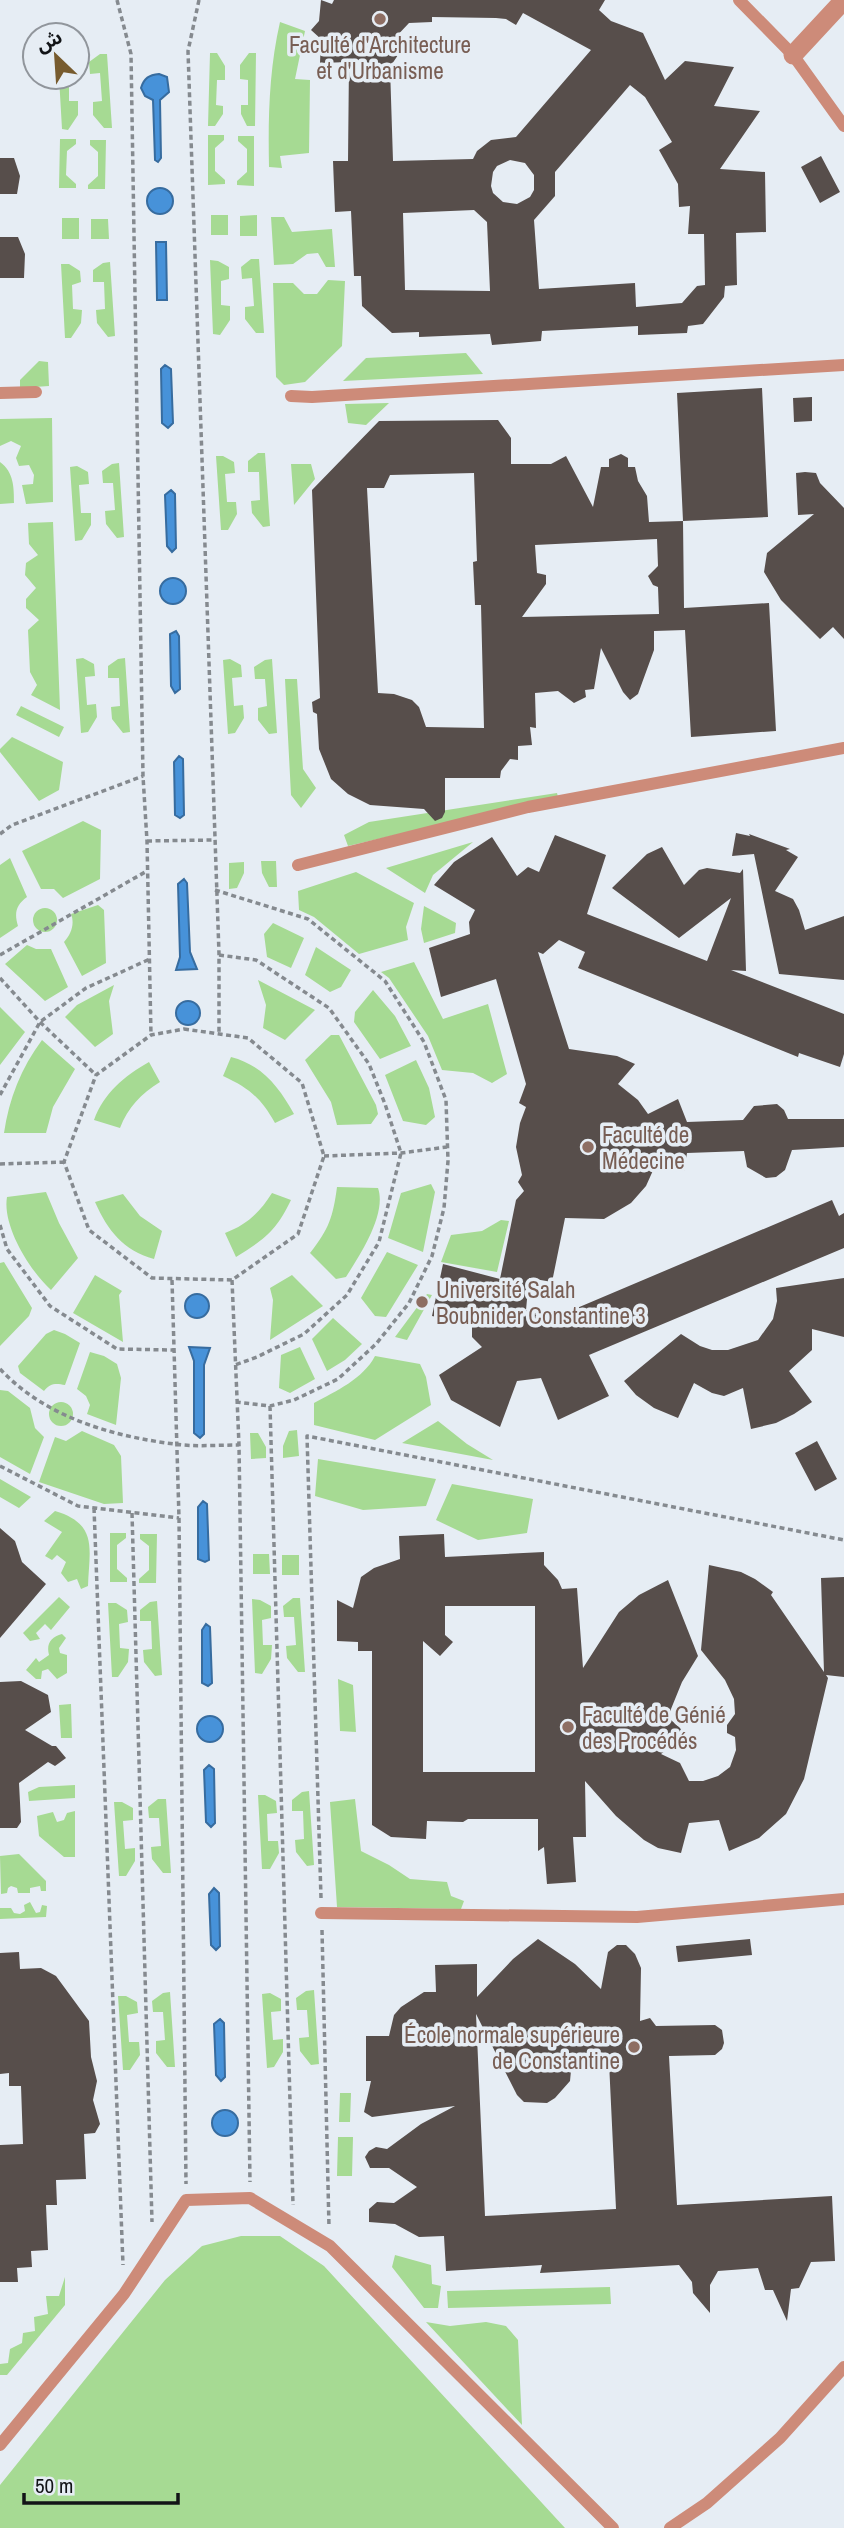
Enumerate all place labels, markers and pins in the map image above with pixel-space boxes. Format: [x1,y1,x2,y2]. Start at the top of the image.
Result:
marker: Faculté d'Architecture et d'Urbanisme [372,11,388,27]
place label: Faculté d'Architecture et d'Urbanisme [289,29,471,86]
place label: Faculté de Médecine [602,1119,689,1176]
marker: Faculté de Médecine [580,1139,596,1155]
place label: Université Salah Boubnider Constantine 3 [436,1274,646,1331]
marker: Université Salah Boubnider Constantine 3 [414,1294,430,1310]
place label: Faculté de Génié des Procédés [582,1699,726,1756]
marker: Faculté de Génié des Procédés [560,1719,576,1735]
place label: École normale supérieure de Constantine [404,2019,620,2076]
marker: École normale supérieure de Constantine [626,2039,642,2055]

